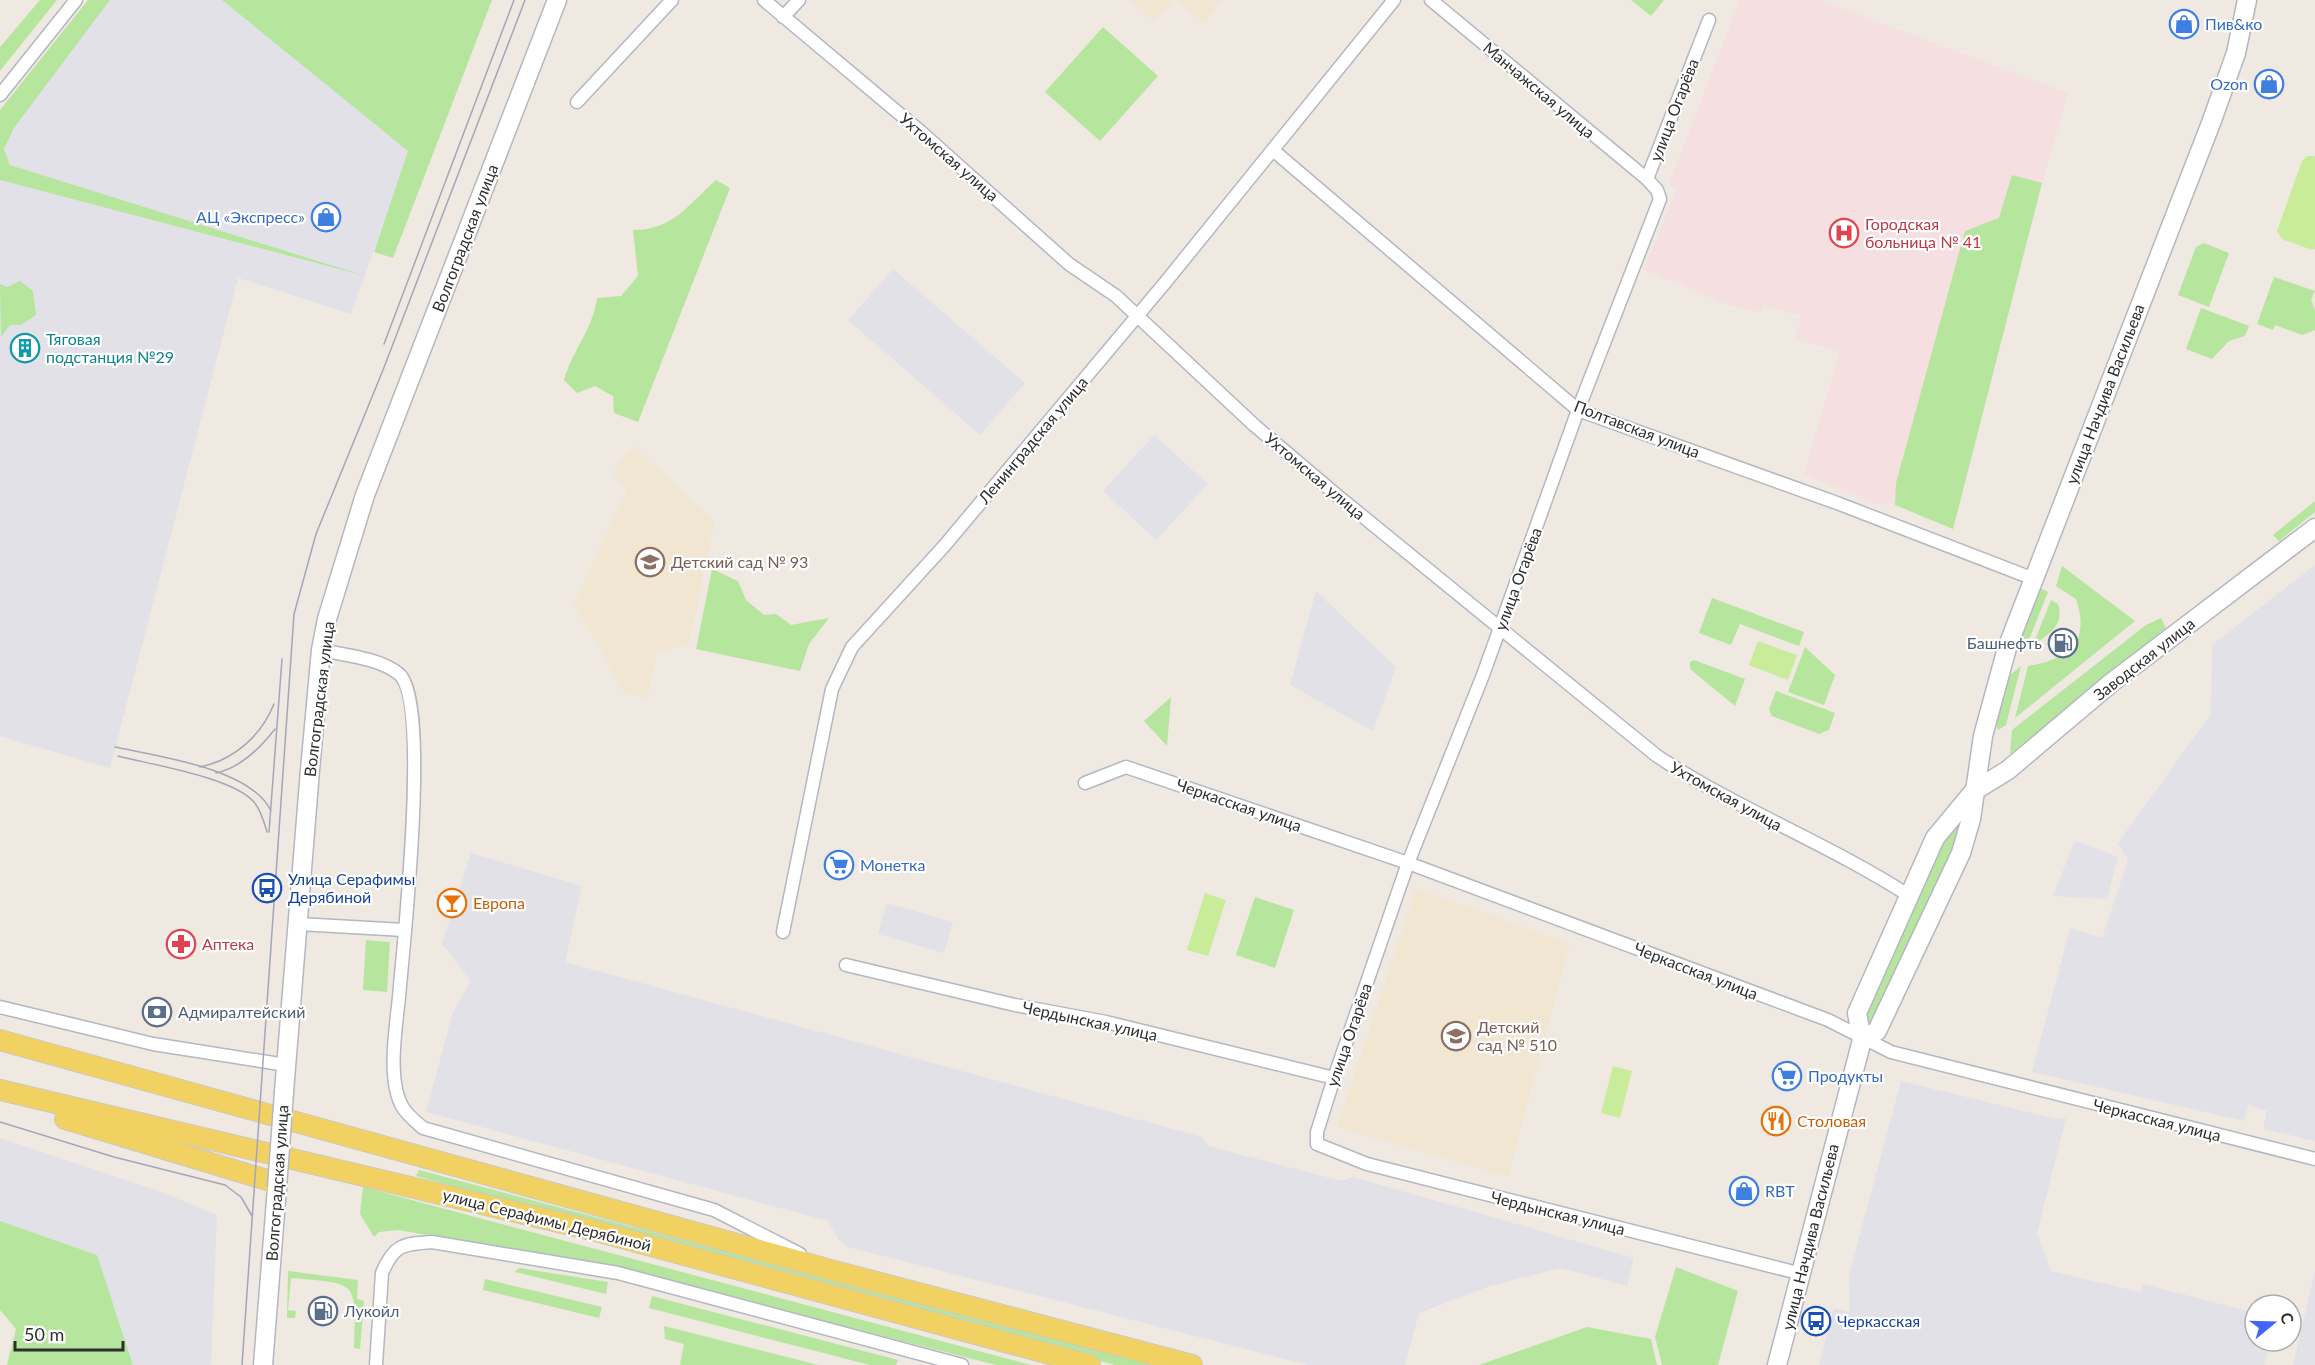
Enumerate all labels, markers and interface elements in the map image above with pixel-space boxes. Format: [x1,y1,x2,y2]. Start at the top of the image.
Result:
shop icon: Пив&ко [2168,8,2200,40]
place label: Пив&ко [2205,14,2262,33]
street label: Манчажская улица [1480,37,1599,142]
street label: улица Огарёва [1645,56,1702,164]
shop icon: Ozon [2253,68,2285,100]
place label: Ozon [2210,74,2248,93]
street label: Ухтомская улица [896,108,1003,205]
street label: Волгоградская улица [428,161,501,314]
shop icon: АЦ «Экспресс» [310,201,342,233]
place label: АЦ «Экспресс» [196,207,305,226]
place label: Городская больница № 41 [1865,214,1981,251]
hospital icon: Городская больница № 41 [1828,217,1860,249]
street label: улица Начдива Васильева [2061,301,2148,487]
place label: Тяговая подстанция №29 [46,329,174,366]
building icon: Тяговая подстанция №29 [9,332,41,364]
street label: Ленинградская улица [973,372,1091,508]
street label: Полтавская улица [1572,396,1703,461]
street label: Ухтомская улица [1261,428,1369,523]
street label: улица Огарёва [1490,525,1545,633]
school or university icon: Детский сад № 93 [634,546,666,578]
place label: Детский сад № 93 [671,552,808,571]
street label: Заводская улица [2089,613,2198,704]
street label: Волгоградская улица [300,620,337,778]
fuel station icon: Башнефть [2047,627,2079,659]
place label: Башнефть [1967,633,2042,652]
street label: Ухтомская улица [1667,757,1786,834]
street label: Черкасская улица [1174,774,1304,835]
supermarket icon: Монетка [823,849,855,881]
place label: Монетка [860,855,925,874]
place label: Улица Серафимы Дерябиной [288,869,415,906]
bus stop icon: Улица Серафимы Дерябиной [251,872,283,904]
bar icon: Европа [436,887,468,919]
place label: Европа [473,893,525,912]
pharmacy icon: Аптека [165,928,197,960]
place label: Аптека [202,934,254,953]
street label: Черкасская улица [1632,938,1761,1003]
street label: улица Огарёва [1322,981,1375,1089]
bank icon: Адмиралтейский [141,996,173,1028]
street label: Чердынская улица [1021,997,1159,1044]
place label: Адмиралтейский [178,1002,305,1021]
place label: Детский сад № 510 [1477,1017,1557,1054]
school or university icon: Детский сад № 510 [1440,1020,1472,1052]
supermarket icon: Продукты [1771,1060,1803,1092]
place label: Продукты [1808,1066,1883,1085]
street label: Черкасская улица [2091,1094,2223,1145]
street label: Волгоградская улица [262,1104,291,1262]
restaurant icon: Столовая [1760,1105,1792,1137]
place label: Столовая [1797,1111,1866,1130]
street label: улица Начдива Васильева [1777,1142,1842,1332]
shop icon: RBT [1728,1175,1760,1207]
place label: RBT [1765,1181,1795,1200]
street label: улица Серафимы Дерябиной [441,1184,653,1255]
street label: Чердынская улица [1489,1187,1627,1238]
north arrow [2243,1293,2303,1353]
fuel station icon: Лукойл [307,1295,339,1327]
place label: Лукойл [343,1301,399,1320]
bus stop icon: Черкасская [1800,1305,1832,1337]
text: С [2277,1310,2298,1326]
place label: Черкасская [1837,1311,1920,1330]
scale bar [15,1314,123,1352]
text: 50 m [24,1323,64,1345]

